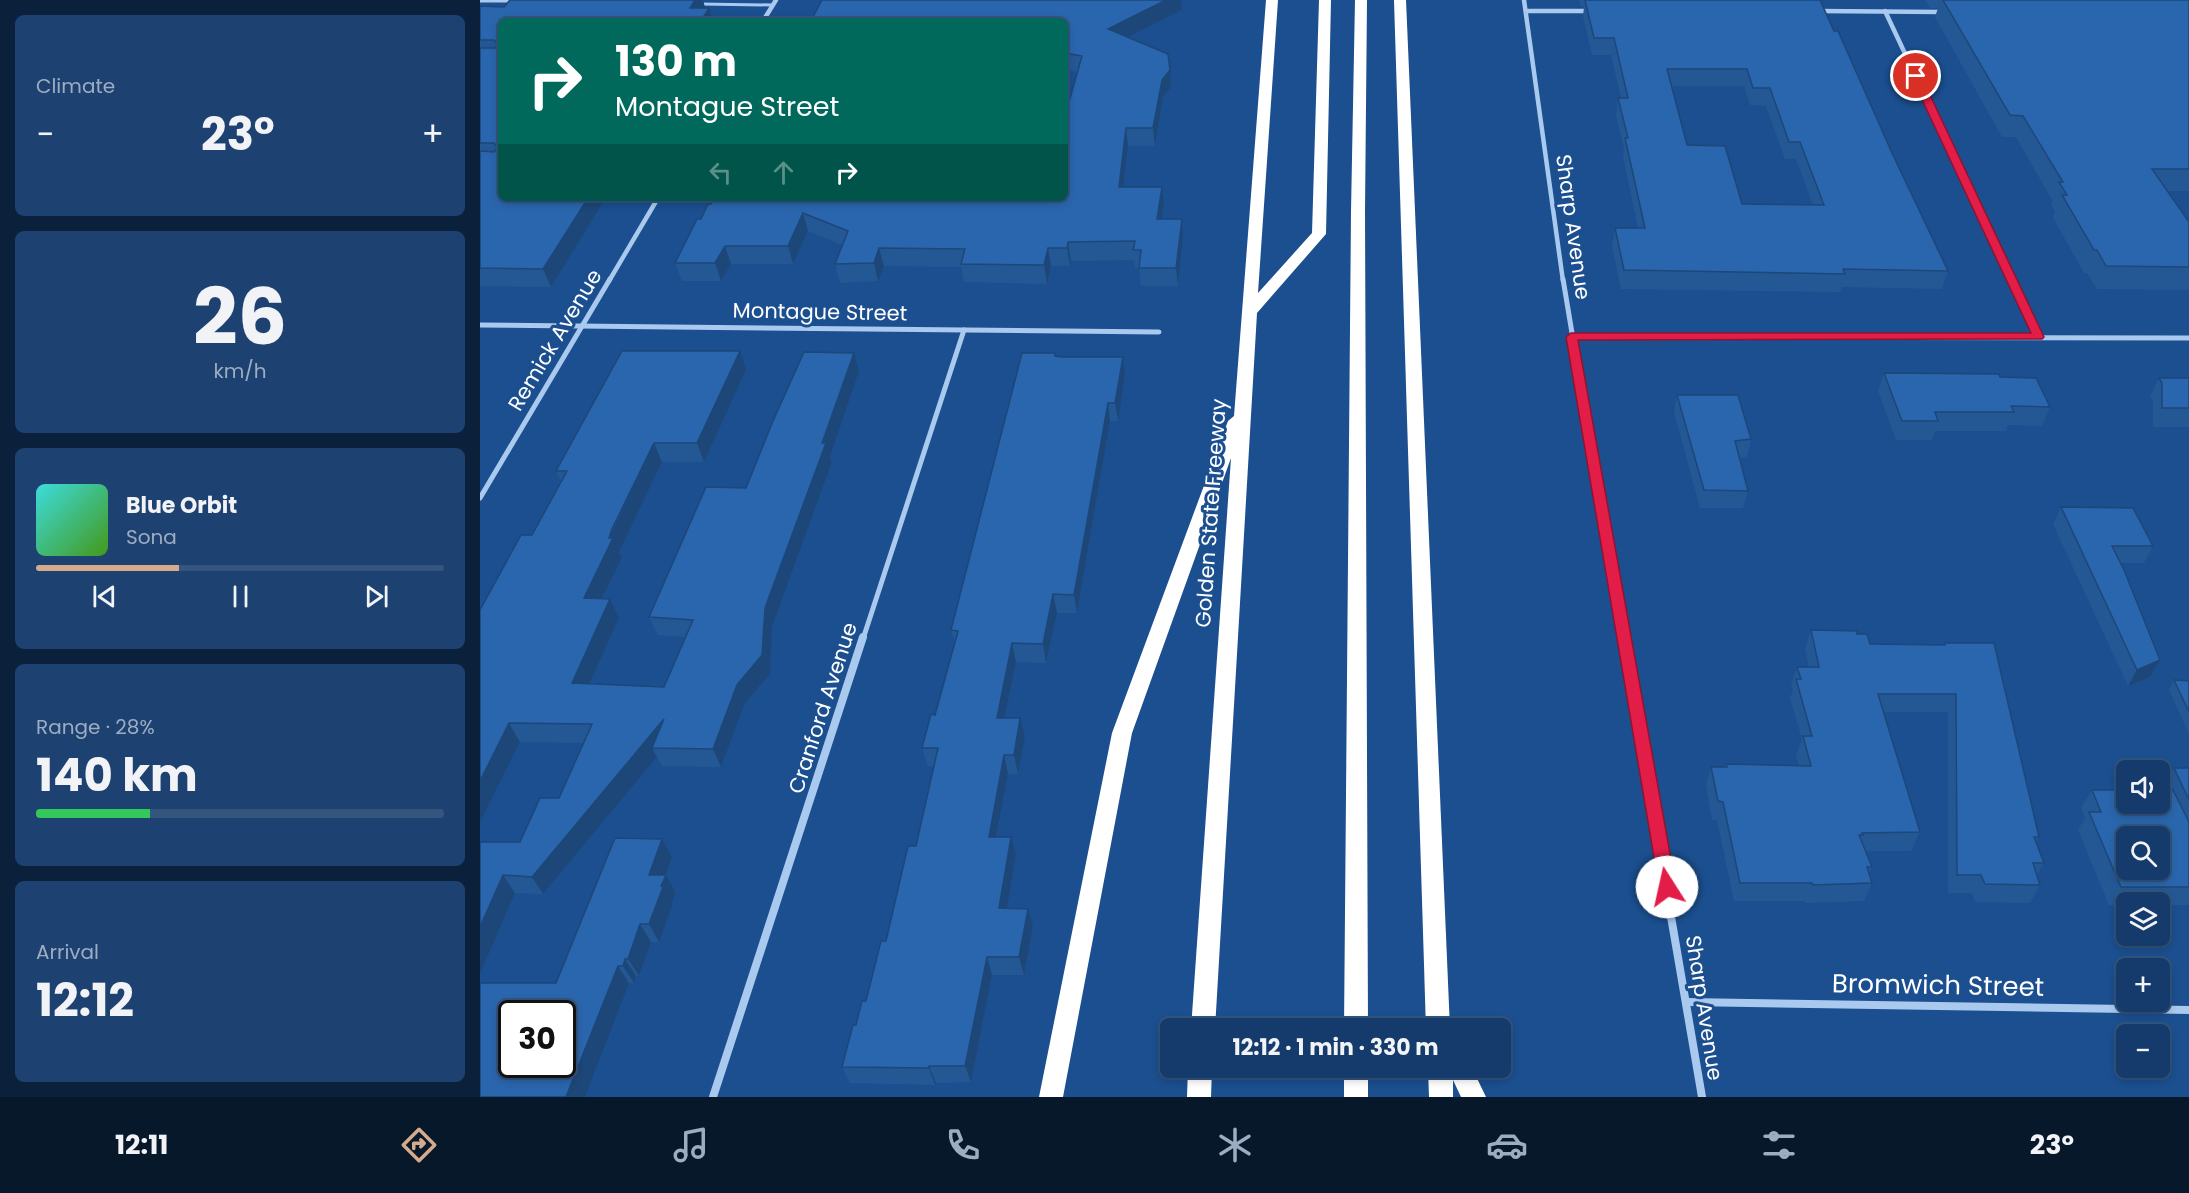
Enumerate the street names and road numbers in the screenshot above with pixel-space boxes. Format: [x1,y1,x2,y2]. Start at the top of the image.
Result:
street label: Sharp Avenue [1549,152,1598,301]
street label: Remick Avenue [501,263,608,416]
street label: Montague Street [732,295,908,328]
street label: Golden State Freeway [1188,397,1233,628]
street label: Cranford Avenue [781,618,864,797]
street label: Sharp Avenue [1679,933,1730,1083]
street label: Bromwich Street [1832,965,2044,1005]

